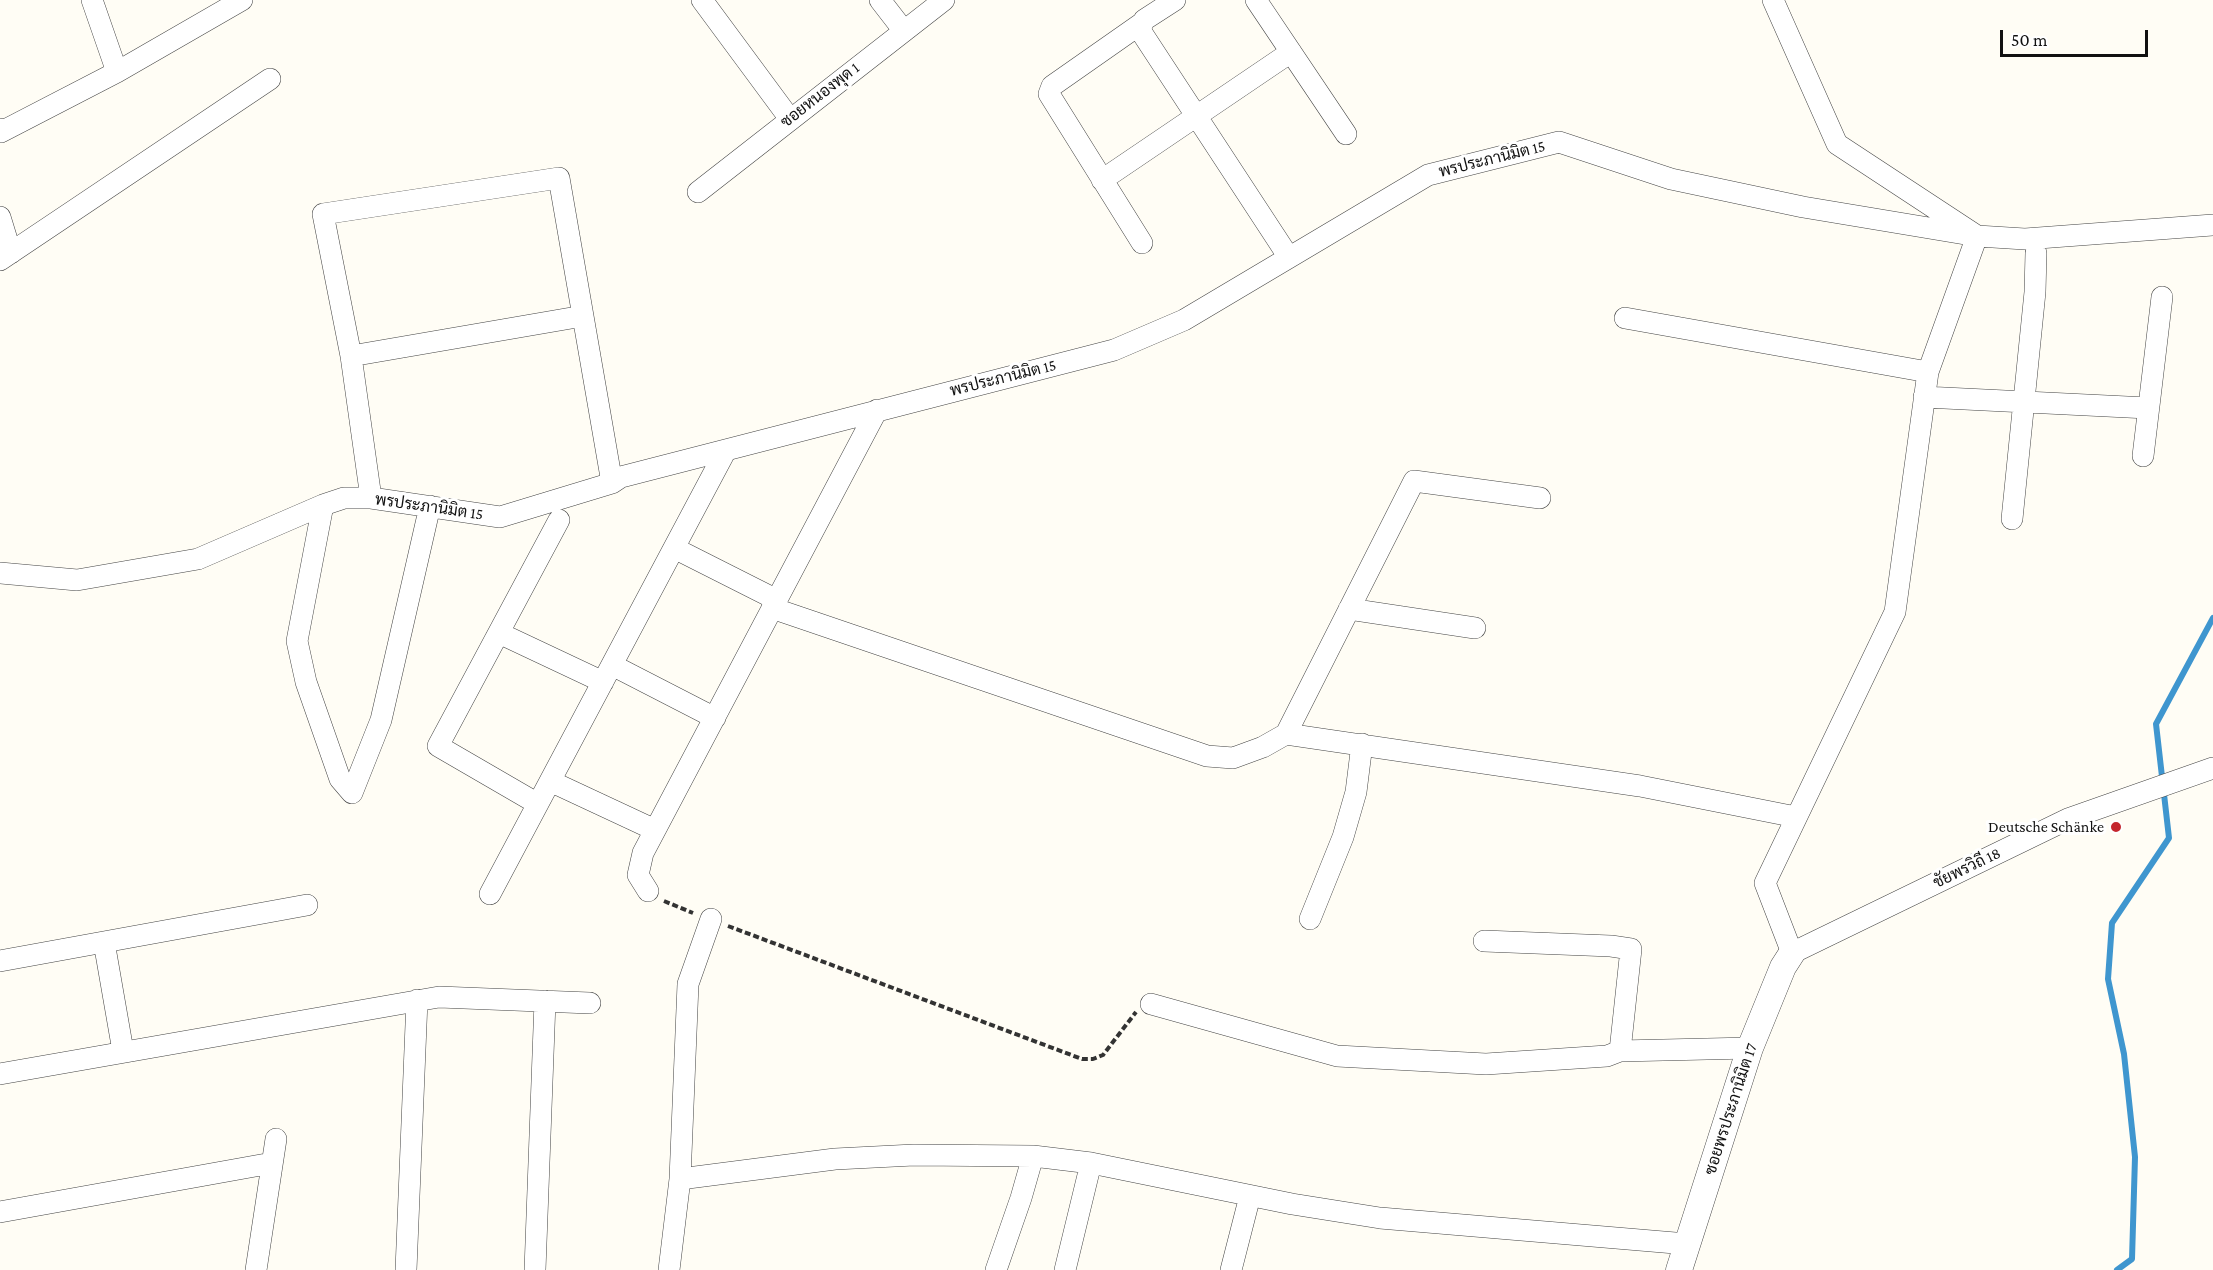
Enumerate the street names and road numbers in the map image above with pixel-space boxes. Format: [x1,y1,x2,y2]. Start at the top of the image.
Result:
street label: ซอยหนองพุด 1 [777,58,863,132]
street label: พรประภานิมิต 15 [1437,136,1547,182]
street label: พรประภานิมิต 15 [948,355,1058,401]
street label: พรประภานิมิต 15 [374,490,484,524]
street label: ชัยพรวิถี 18 [1930,843,2004,893]
street label: ซอยพรประภานิมิต 17 [1701,1041,1761,1177]

